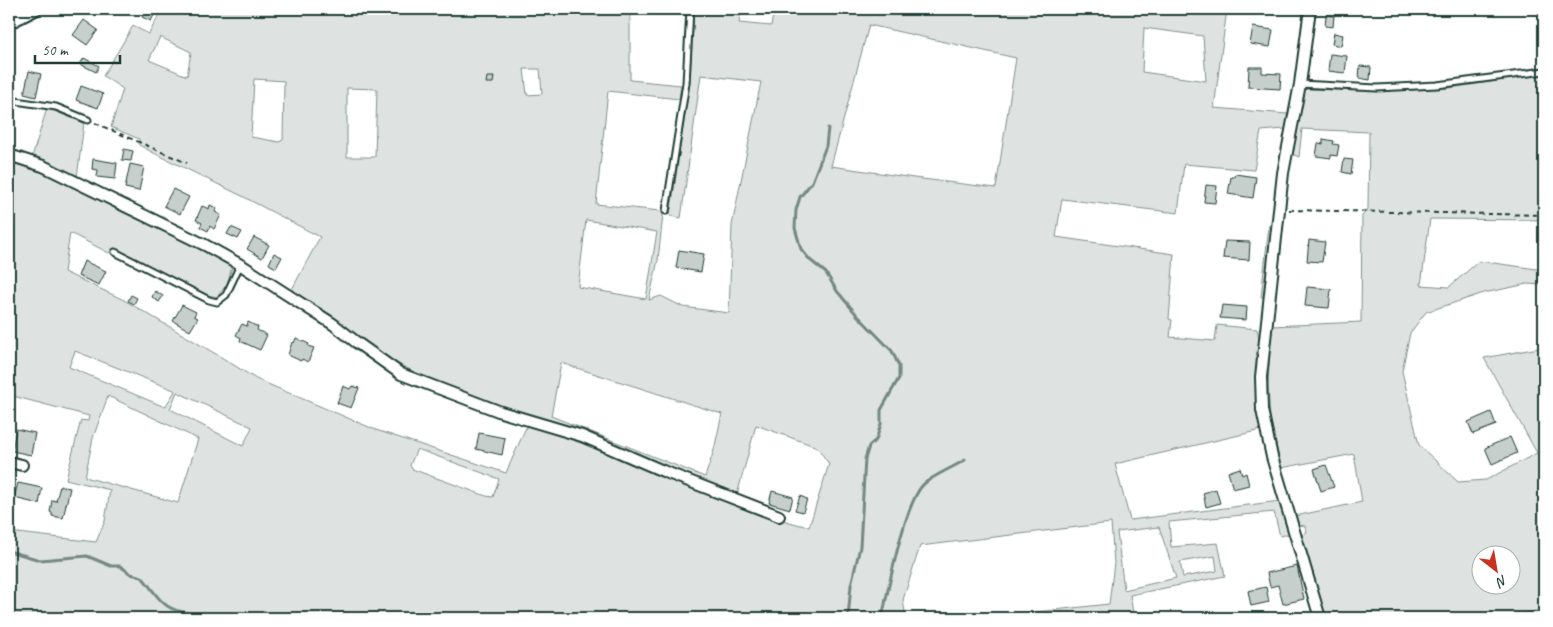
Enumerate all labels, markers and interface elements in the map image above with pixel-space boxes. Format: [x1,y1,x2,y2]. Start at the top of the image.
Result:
scale bar [35,32,120,64]
text: 50 m [42,41,69,60]
north arrow [1470,544,1520,594]
text: N [1492,571,1511,591]

